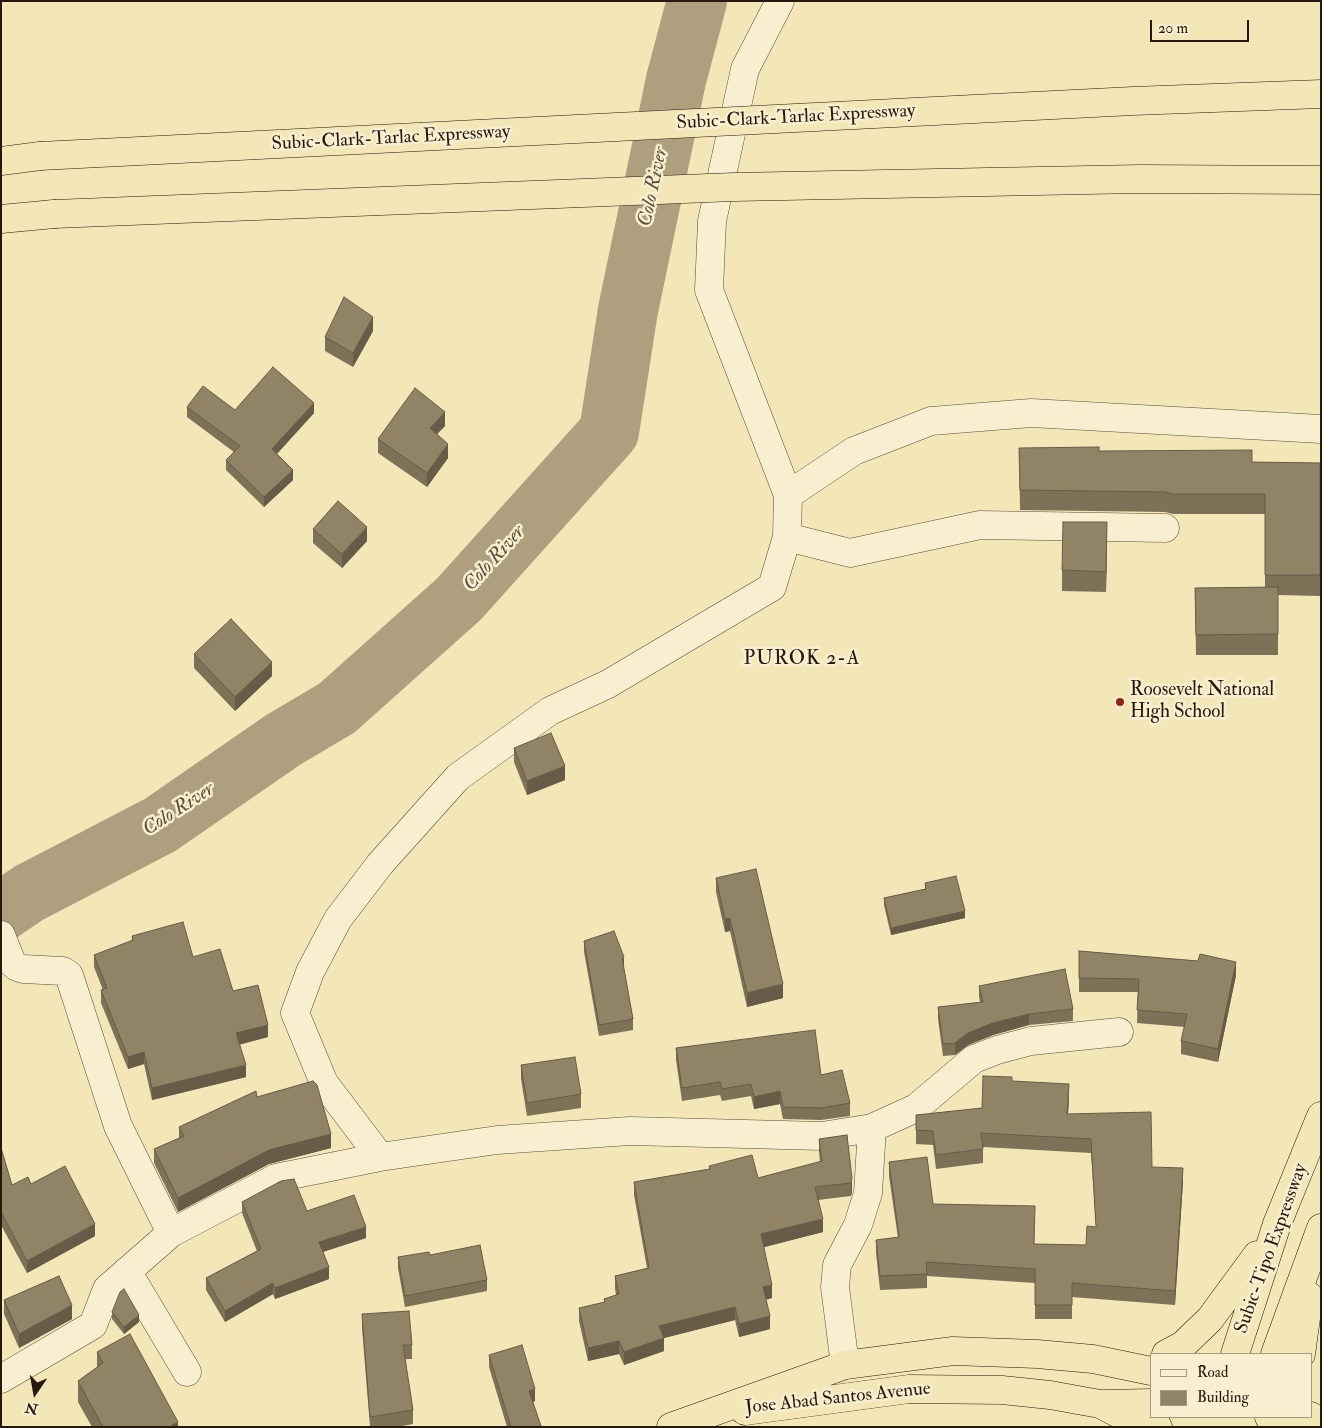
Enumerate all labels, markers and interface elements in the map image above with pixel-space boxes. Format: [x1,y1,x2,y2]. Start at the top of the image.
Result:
scale bar [1152,10,1251,42]
text: 20 m [1158,19,1188,38]
street label: Subic-Clark-Tarlac Expressway [676,100,916,136]
street label: Subic-Clark-Tarlac Expressway [271,121,511,157]
water label: Colo River [634,145,674,229]
water label: Colo River [459,521,531,597]
district label: PUROK 2-A [742,648,862,672]
place label: Roosevelt National High School [1130,680,1274,724]
marker: Roosevelt National High School [1114,696,1126,708]
water label: Colo River [139,778,219,842]
street label: Subic-Tipo Expressway [1231,1161,1313,1337]
legend [1150,1353,1312,1418]
text: Road [1197,1363,1228,1382]
north arrow [10,1368,60,1418]
street label: Jose Abad Santos Avenue [744,1378,932,1420]
text: Building [1197,1388,1249,1407]
text: N [24,1399,40,1418]

